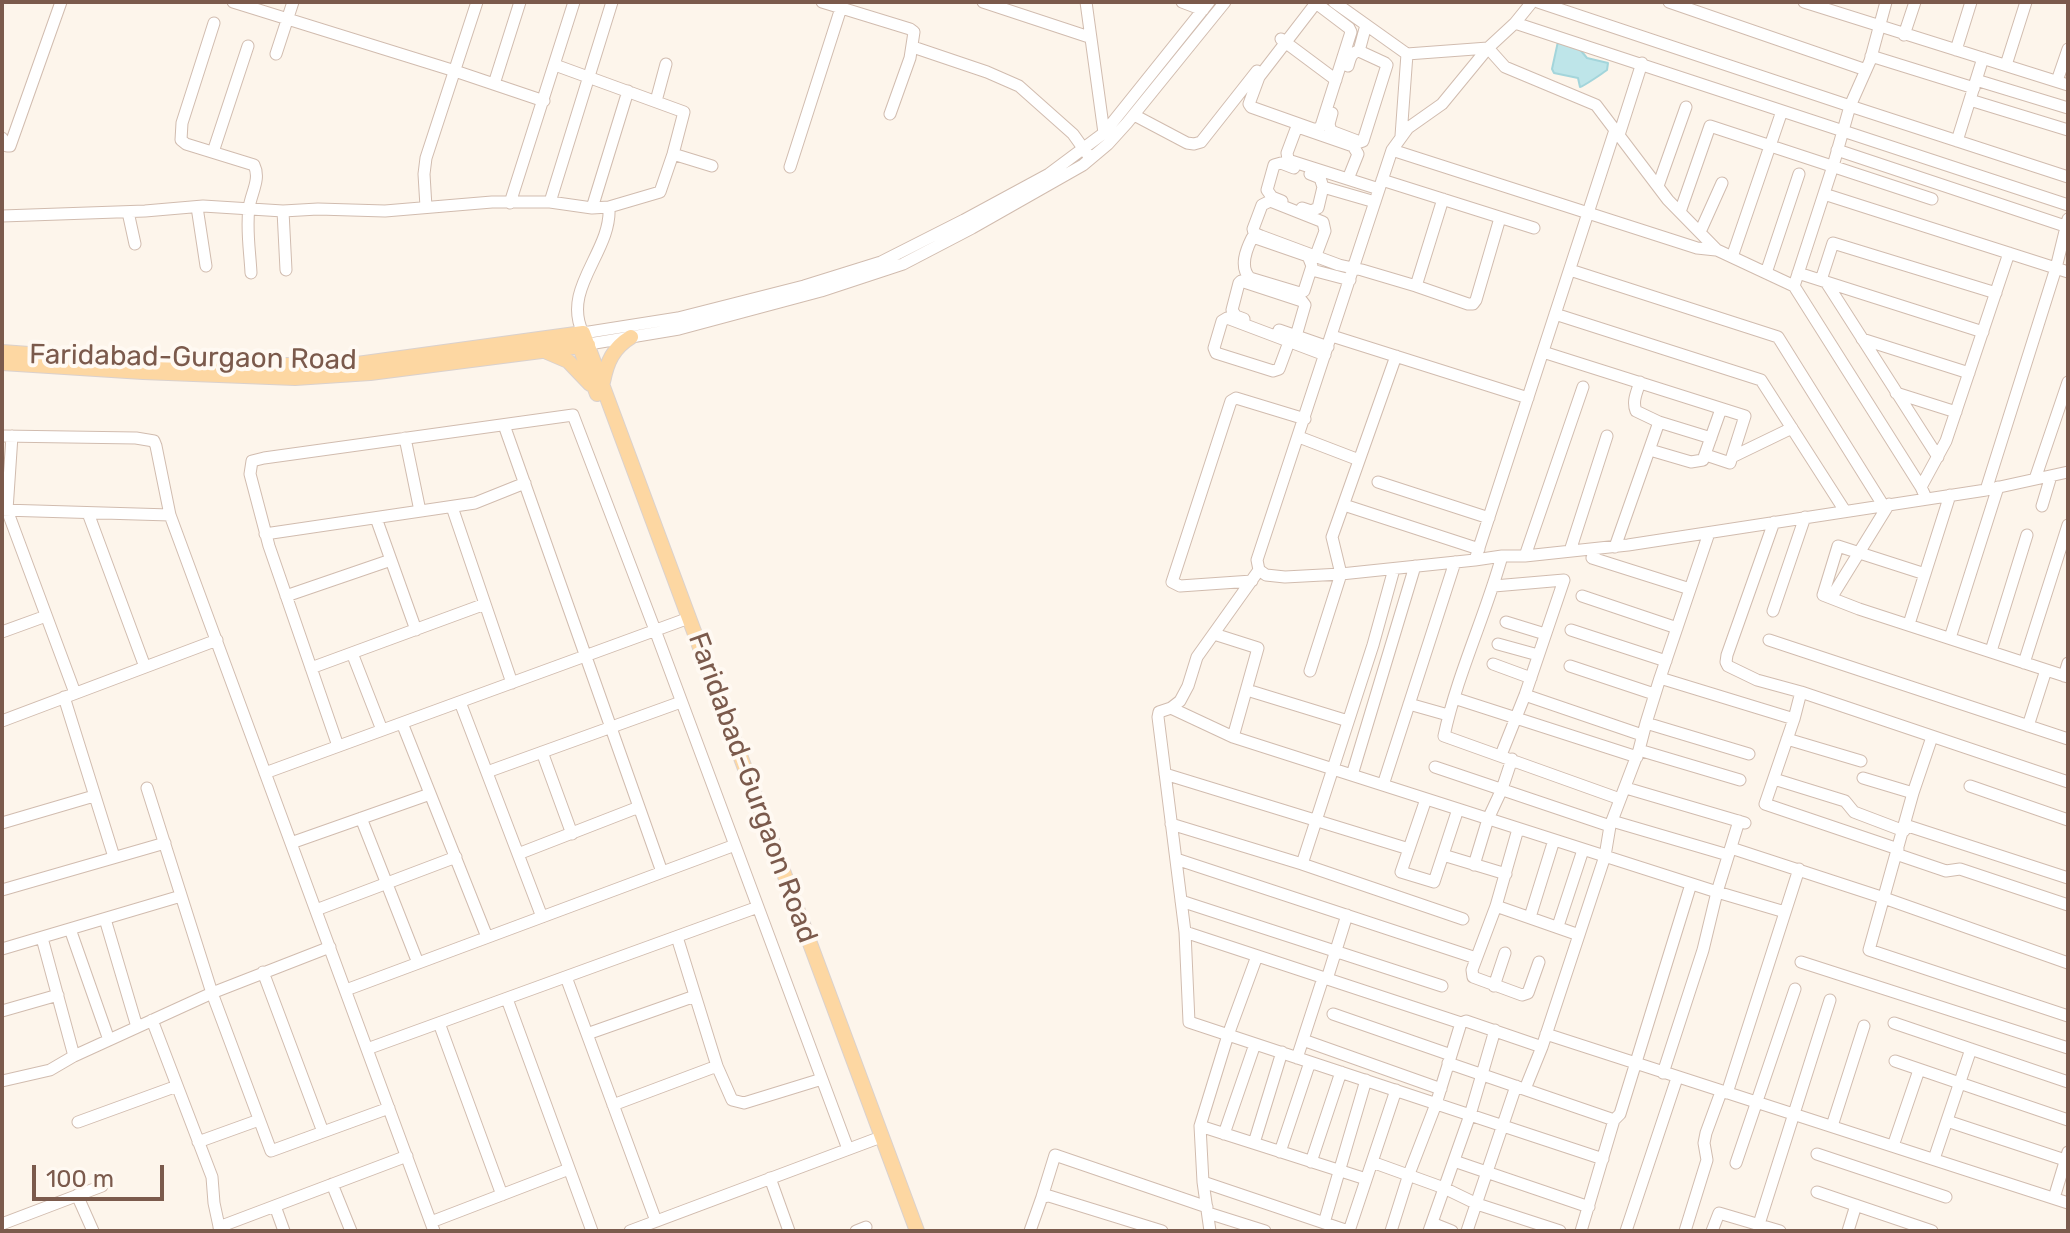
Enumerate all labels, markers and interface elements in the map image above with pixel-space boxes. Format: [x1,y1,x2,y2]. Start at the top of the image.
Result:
street label: Faridabad-Gurgaon Road [29,338,357,378]
street label: Faridabad-Gurgaon Road [680,628,824,948]
scale bar [36,1149,168,1199]
text: 100 m [46,1165,114,1193]

